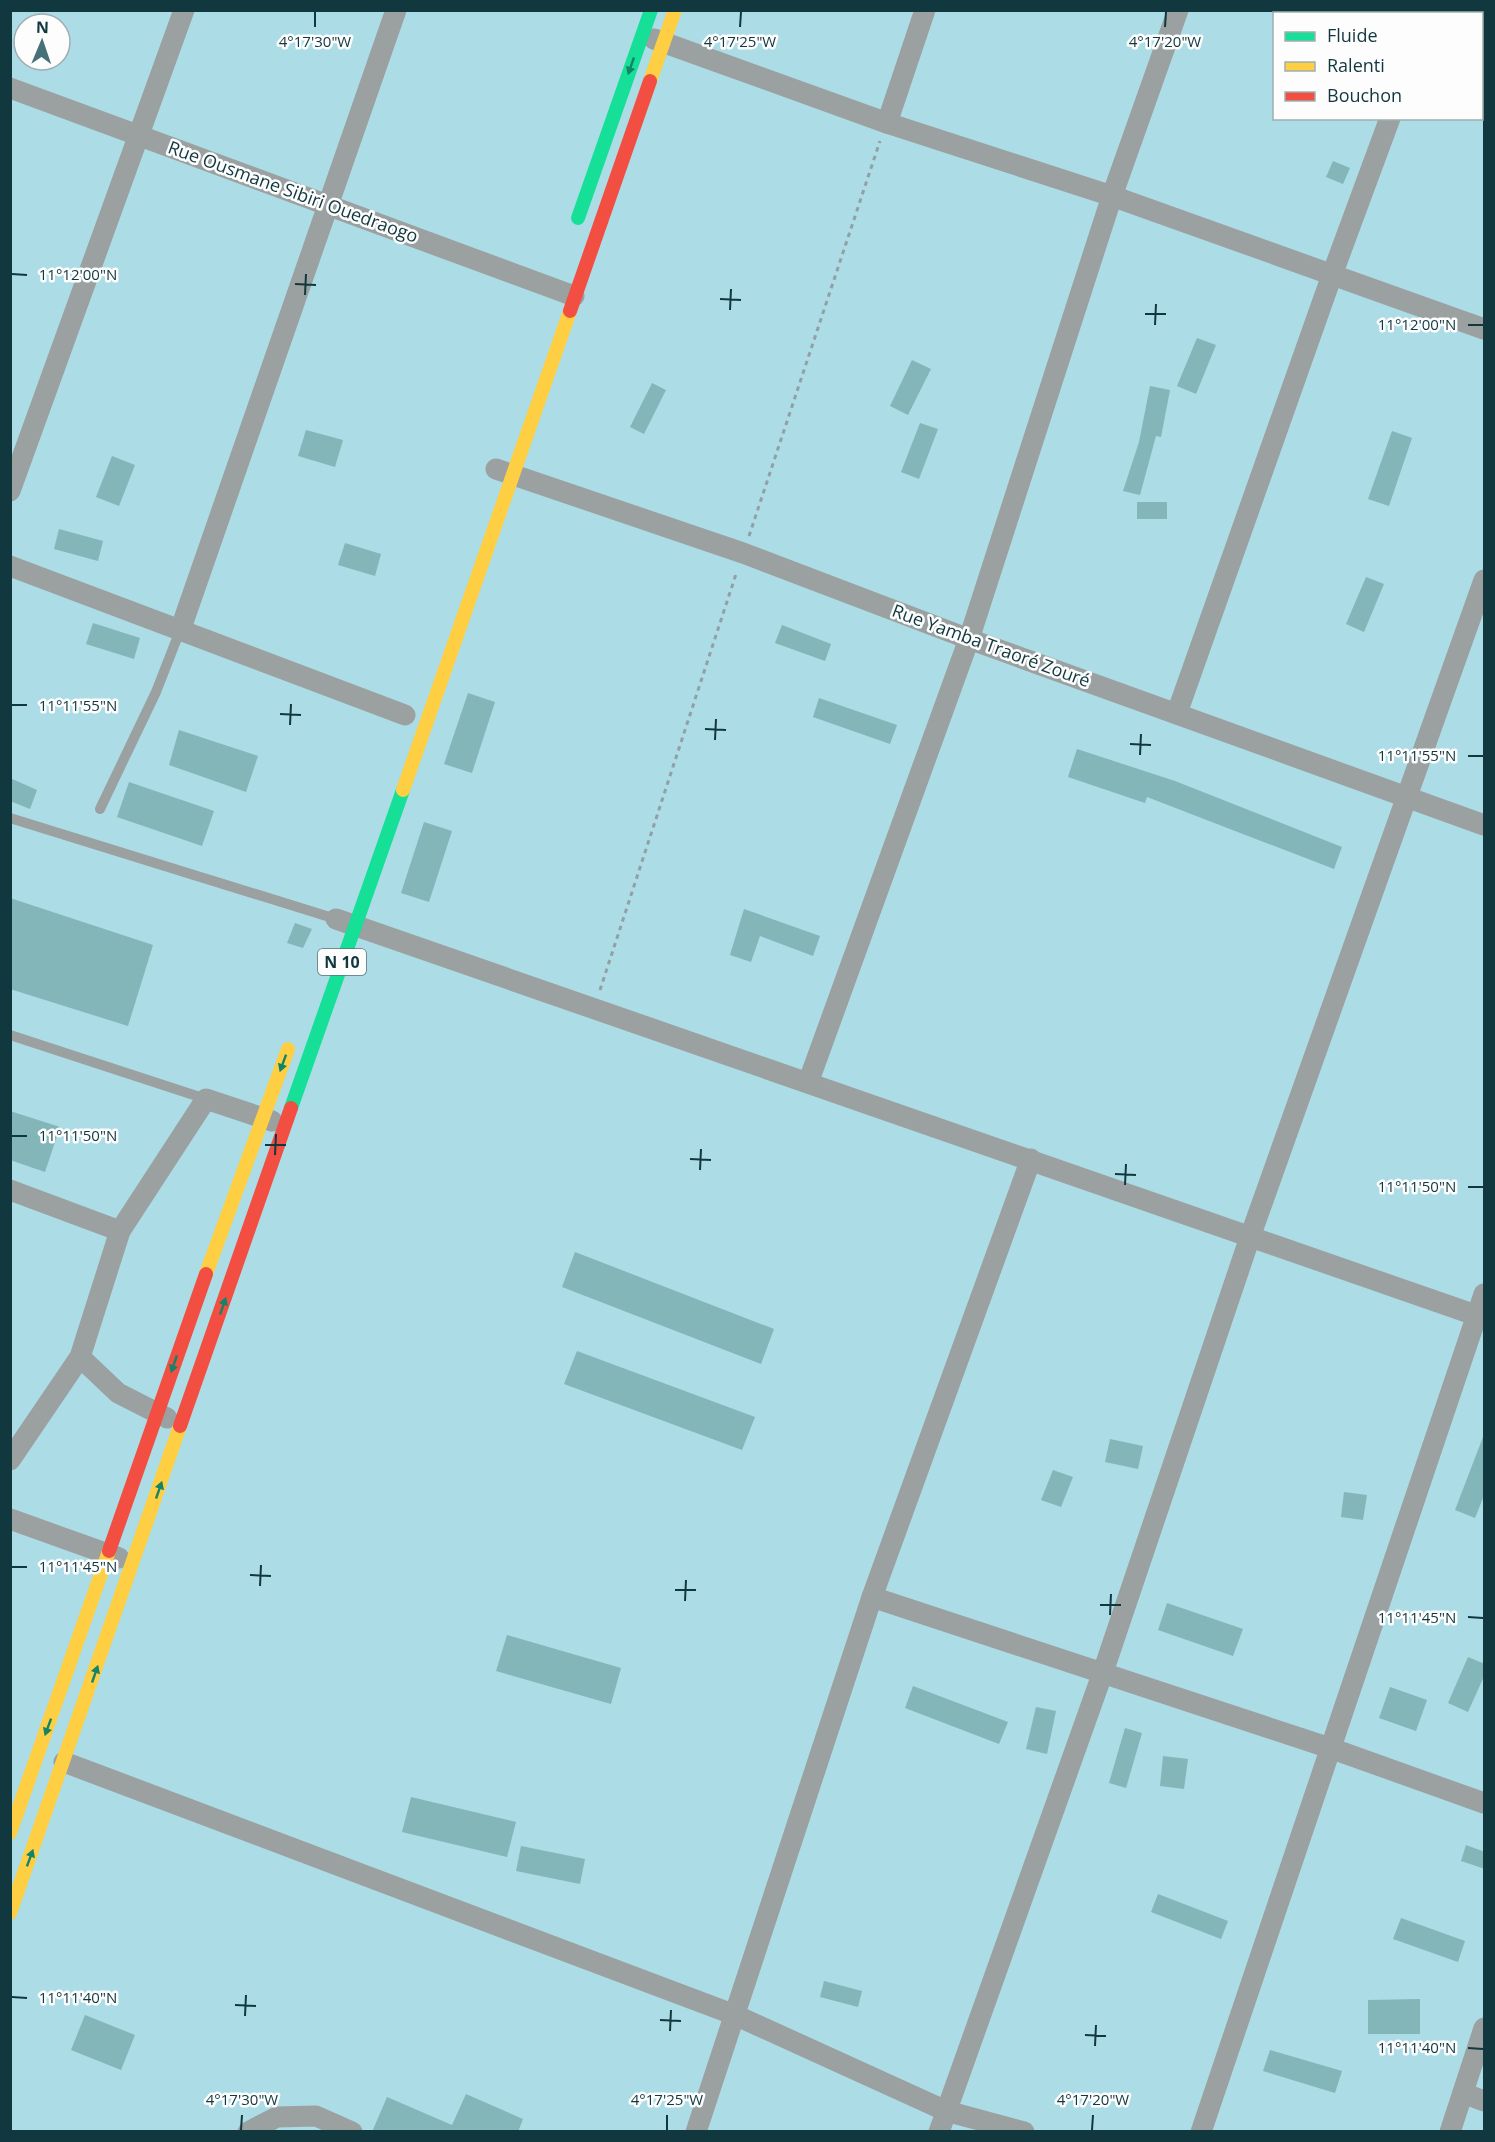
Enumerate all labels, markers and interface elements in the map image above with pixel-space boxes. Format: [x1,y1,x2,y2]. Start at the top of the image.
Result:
north arrow [12,12,72,72]
legend [1273,12,1483,120]
text: N [36,16,49,38]
text: Fluide [1327,23,1378,47]
text: 4°17'30"W [279,31,351,51]
text: 4°17'25"W [704,31,776,51]
text: 4°17'20"W [1129,31,1201,51]
text: Ralenti [1327,53,1385,77]
one-way arrow [626,57,636,75]
text: Bouchon [1327,83,1402,107]
street label: Rue Ousmane Sibiri Ouedraogo [165,135,422,248]
text: 11°12'00"N [39,264,117,284]
text: 11°12'00"N [1378,314,1456,334]
street label: Rue Yamba Traoré Zouré [889,598,1094,692]
text: 11°11'55"N [39,695,117,715]
text: 11°11'55"N [1378,745,1456,765]
road number: N 10 [318,949,366,975]
one-way arrow [278,1054,288,1072]
text: 11°11'50"N [39,1125,117,1145]
text: 11°11'50"N [1378,1176,1456,1196]
one-way arrow [218,1297,228,1315]
one-way arrow [169,1356,179,1374]
one-way arrow [155,1481,165,1499]
text: 11°11'45"N [39,1556,117,1576]
text: 11°11'45"N [1378,1607,1456,1627]
one-way arrow [91,1665,101,1683]
one-way arrow [43,1718,53,1736]
one-way arrow [26,1849,36,1867]
text: 11°11'40"N [39,1987,117,2007]
text: 11°11'40"N [1378,2037,1456,2057]
text: 4°17'30"W [206,2089,278,2109]
text: 4°17'25"W [631,2089,703,2109]
text: 4°17'20"W [1057,2089,1129,2109]

